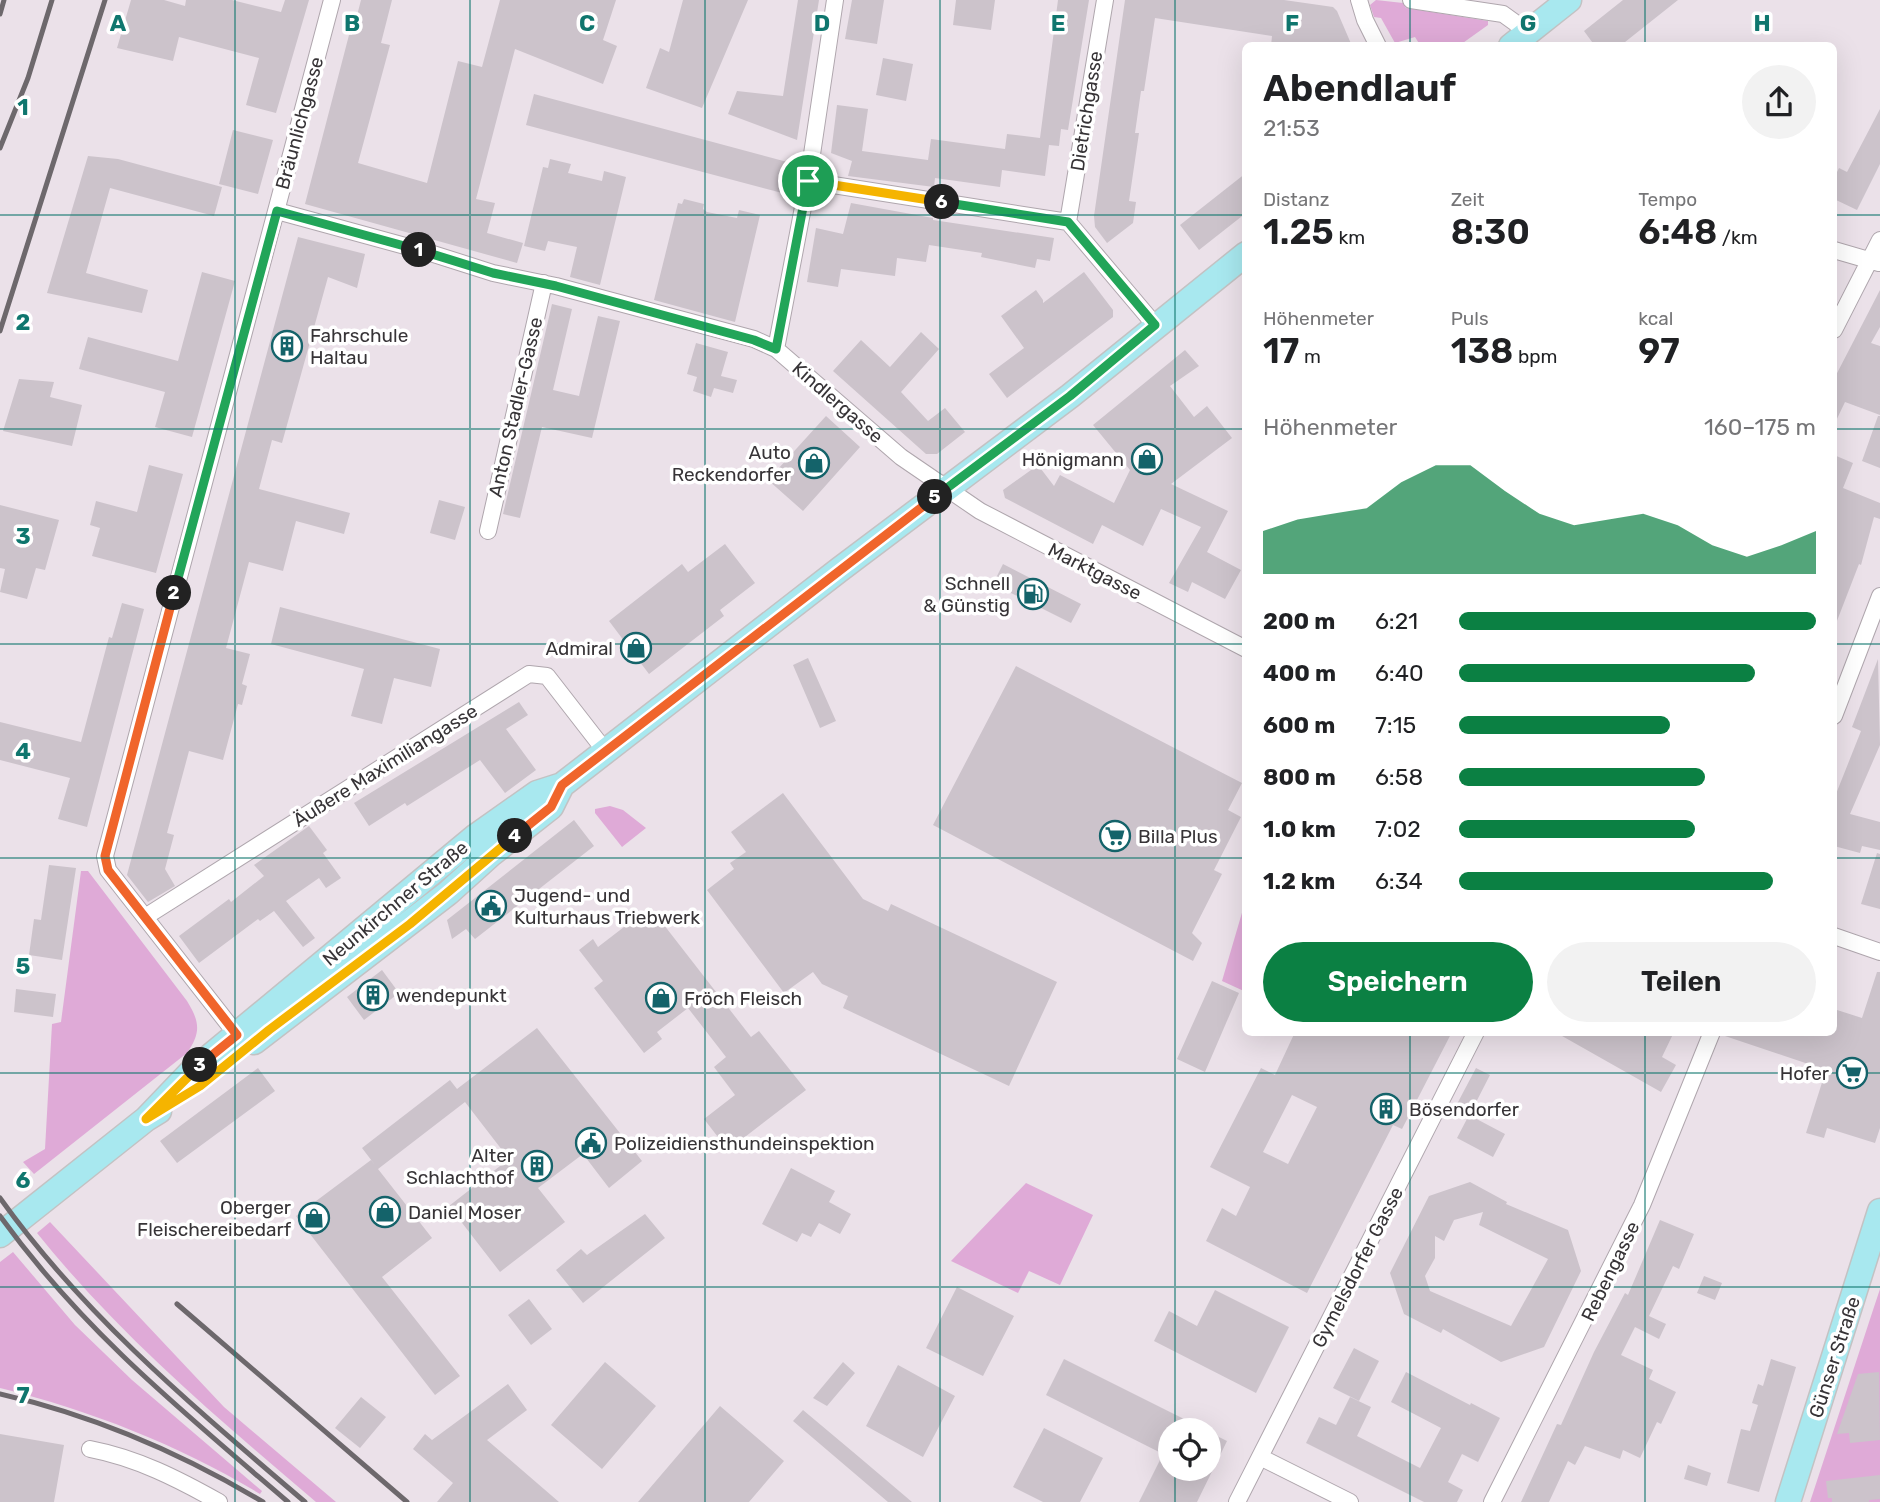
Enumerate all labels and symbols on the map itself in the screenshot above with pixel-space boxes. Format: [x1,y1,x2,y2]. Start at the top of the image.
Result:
text: A [110,9,127,37]
text: B [344,9,360,37]
text: C [579,9,595,37]
text: D [814,9,830,37]
text: E [1051,9,1065,37]
text: F [1285,9,1299,37]
text: G [1520,9,1536,37]
text: H [1753,9,1771,37]
street label: Dietrichgasse [1066,49,1107,173]
street label: Bräunlichgasse [271,54,328,192]
text: 1 [17,93,29,121]
pin [778,151,838,211]
pin: 6 [925,184,960,220]
pin: 1 [402,232,436,268]
text: 2 [16,308,30,336]
street label: Anton Stadler-Gasse [484,315,547,499]
place label: Fahrschule Haltau [310,324,408,369]
building icon: Fahrschule Haltau [270,329,304,363]
street label: Kindlergasse [787,357,888,448]
place label: Auto Reckendorfer [672,441,792,486]
shop icon: Hönigmann [1130,442,1164,476]
shop icon: Auto Reckendorfer [797,446,831,480]
place label: Hönigmann [1022,448,1124,471]
pin: 5 [918,480,953,514]
text: 3 [15,522,31,550]
street label: Marktgasse [1044,538,1145,605]
place label: Schnell & Günstig [923,572,1010,617]
pin: 2 [156,576,192,610]
fuel station icon: Schnell & Günstig [1016,577,1050,611]
shop icon: Admiral [619,631,653,665]
place label: Admiral [545,637,613,660]
street label: Äußere Maximiliangasse [289,699,482,832]
text: 4 [15,737,31,765]
pin: 4 [498,818,532,854]
supermarket icon: Billa Plus [1098,819,1132,853]
place label: Billa Plus [1138,825,1218,848]
street label: Neunkirchner Straße [318,836,473,971]
place label: Jugend- und Kulturhaus Triebwerk [514,884,700,929]
public building icon: Jugend- und Kulturhaus Triebwerk [474,889,508,923]
text: 5 [16,952,31,980]
building icon: wendepunkt [356,978,390,1012]
shop icon: Fröch Fleisch [644,981,678,1015]
place label: wendepunkt [396,984,507,1007]
place label: Fröch Fleisch [684,987,802,1010]
pin: 3 [182,1048,218,1082]
supermarket icon: Hofer [1835,1056,1869,1090]
place label: Hofer [1780,1062,1830,1085]
building icon: Bösendorfer [1369,1092,1403,1126]
place label: Bösendorfer [1409,1098,1520,1121]
public building icon: Polizeidiensthundeinspektion [574,1126,608,1160]
place label: Polizeidiensthundeinspektion [614,1132,875,1155]
place label: Alter Schlachthof [406,1144,515,1189]
building icon: Alter Schlachthof [520,1149,554,1183]
text: 6 [16,1166,31,1194]
street label: Gymelsdorfer Gasse [1307,1183,1408,1351]
shop icon: Daniel Moser [368,1195,402,1229]
place label: Oberger Fleischereibedarf [137,1196,292,1241]
shop icon: Oberger Fleischereibedarf [297,1201,331,1235]
place label: Daniel Moser [408,1201,522,1224]
street label: Rebengasse [1576,1218,1645,1325]
street label: Günser Straße [1804,1294,1865,1421]
text: 7 [16,1381,30,1409]

